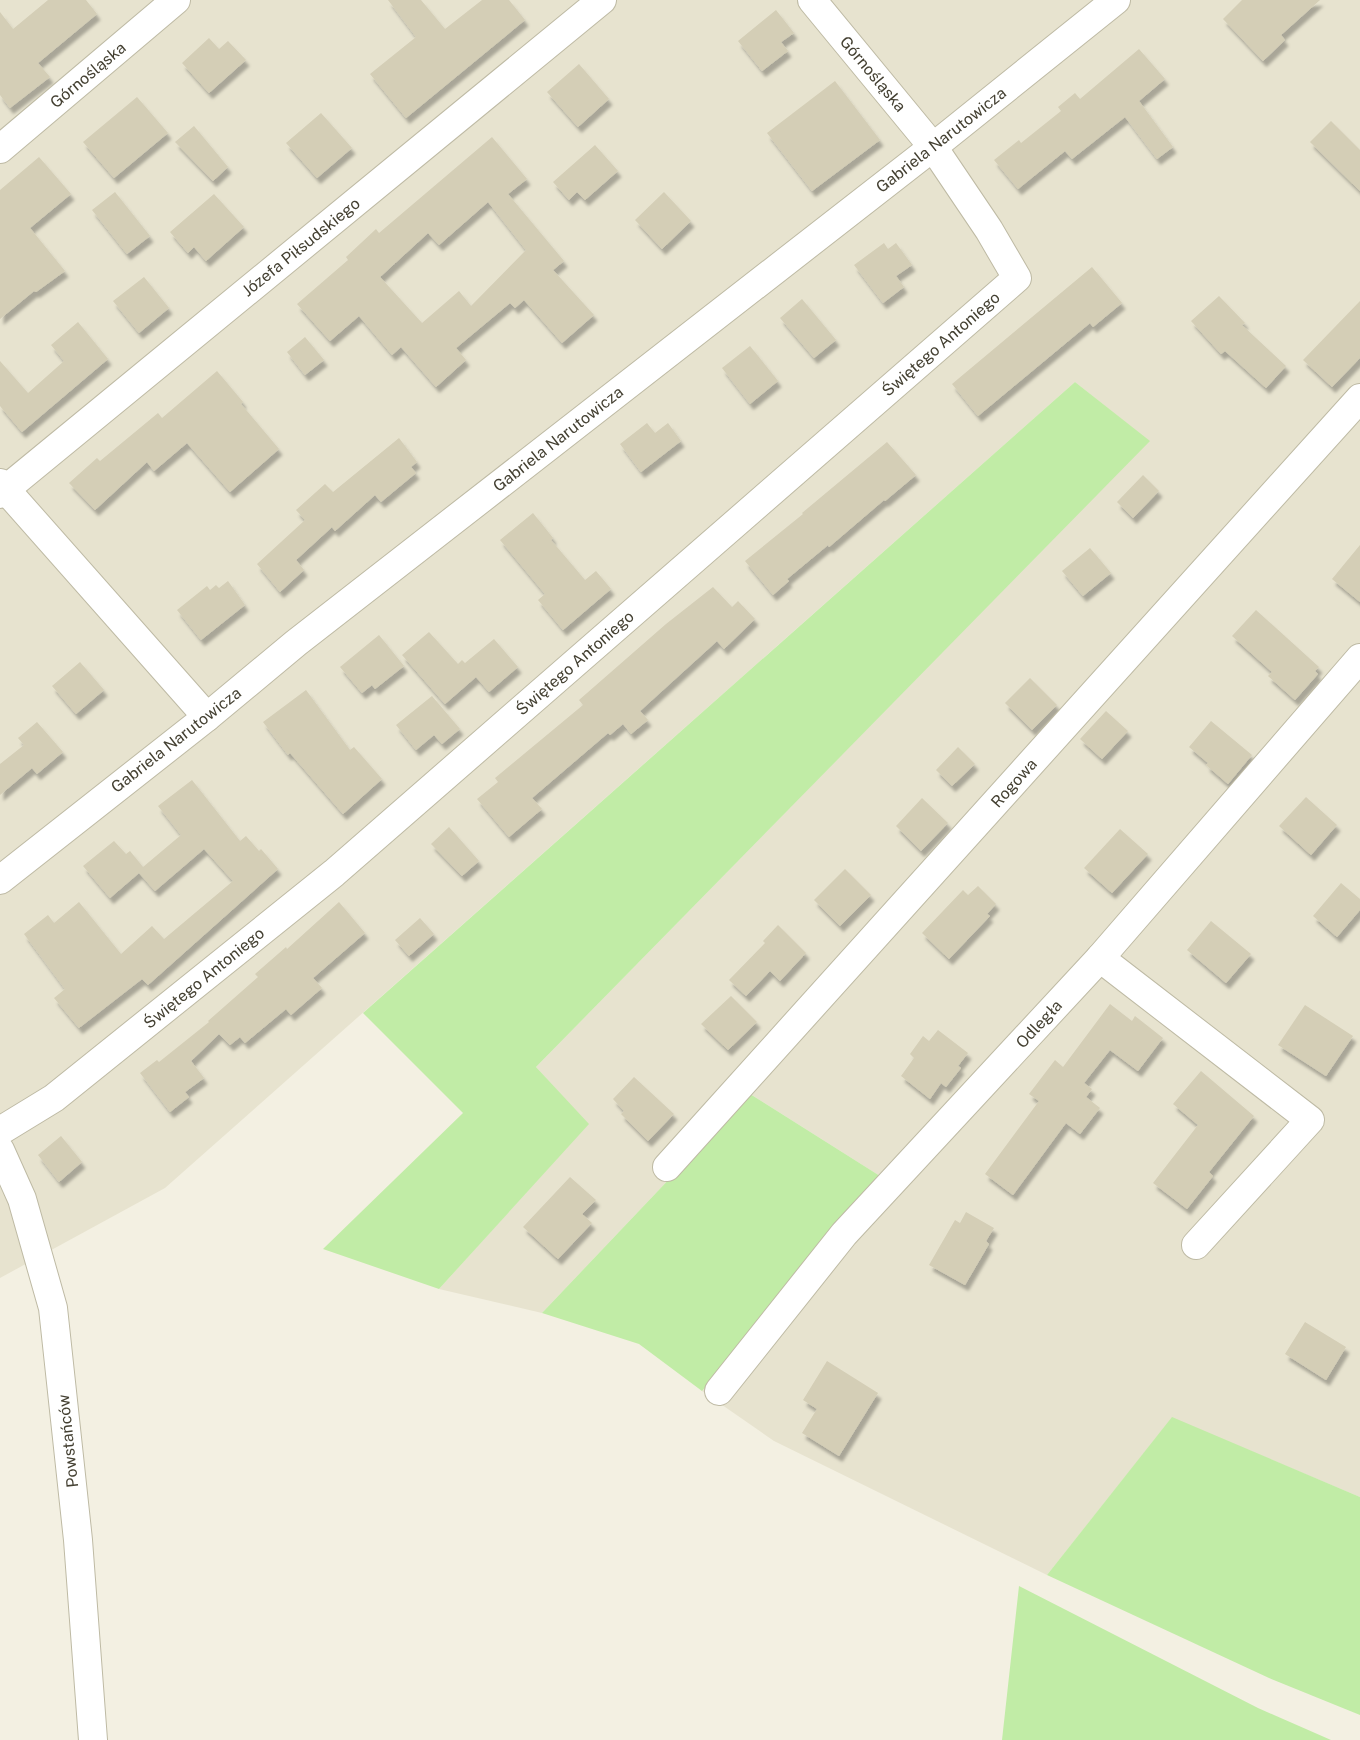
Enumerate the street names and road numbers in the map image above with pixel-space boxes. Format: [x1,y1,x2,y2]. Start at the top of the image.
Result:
street label: Górnośląska [836,32,910,116]
street label: Górnośląska [46,38,130,112]
street label: Gabriela Narutowicza [872,83,1010,197]
street label: Józefa Piłsudskiego [238,194,364,300]
street label: Świętego Antoniego [878,287,1004,400]
street label: Gabriela Narutowicza [489,382,627,496]
street label: Świętego Antoniego [512,606,638,719]
street label: Gabriela Narutowicza [107,683,245,797]
street label: Rogowa [987,755,1041,811]
street label: Świętego Antoniego [139,923,268,1033]
street label: Odległa [1012,996,1066,1052]
street label: Powstańców [54,1393,82,1489]

